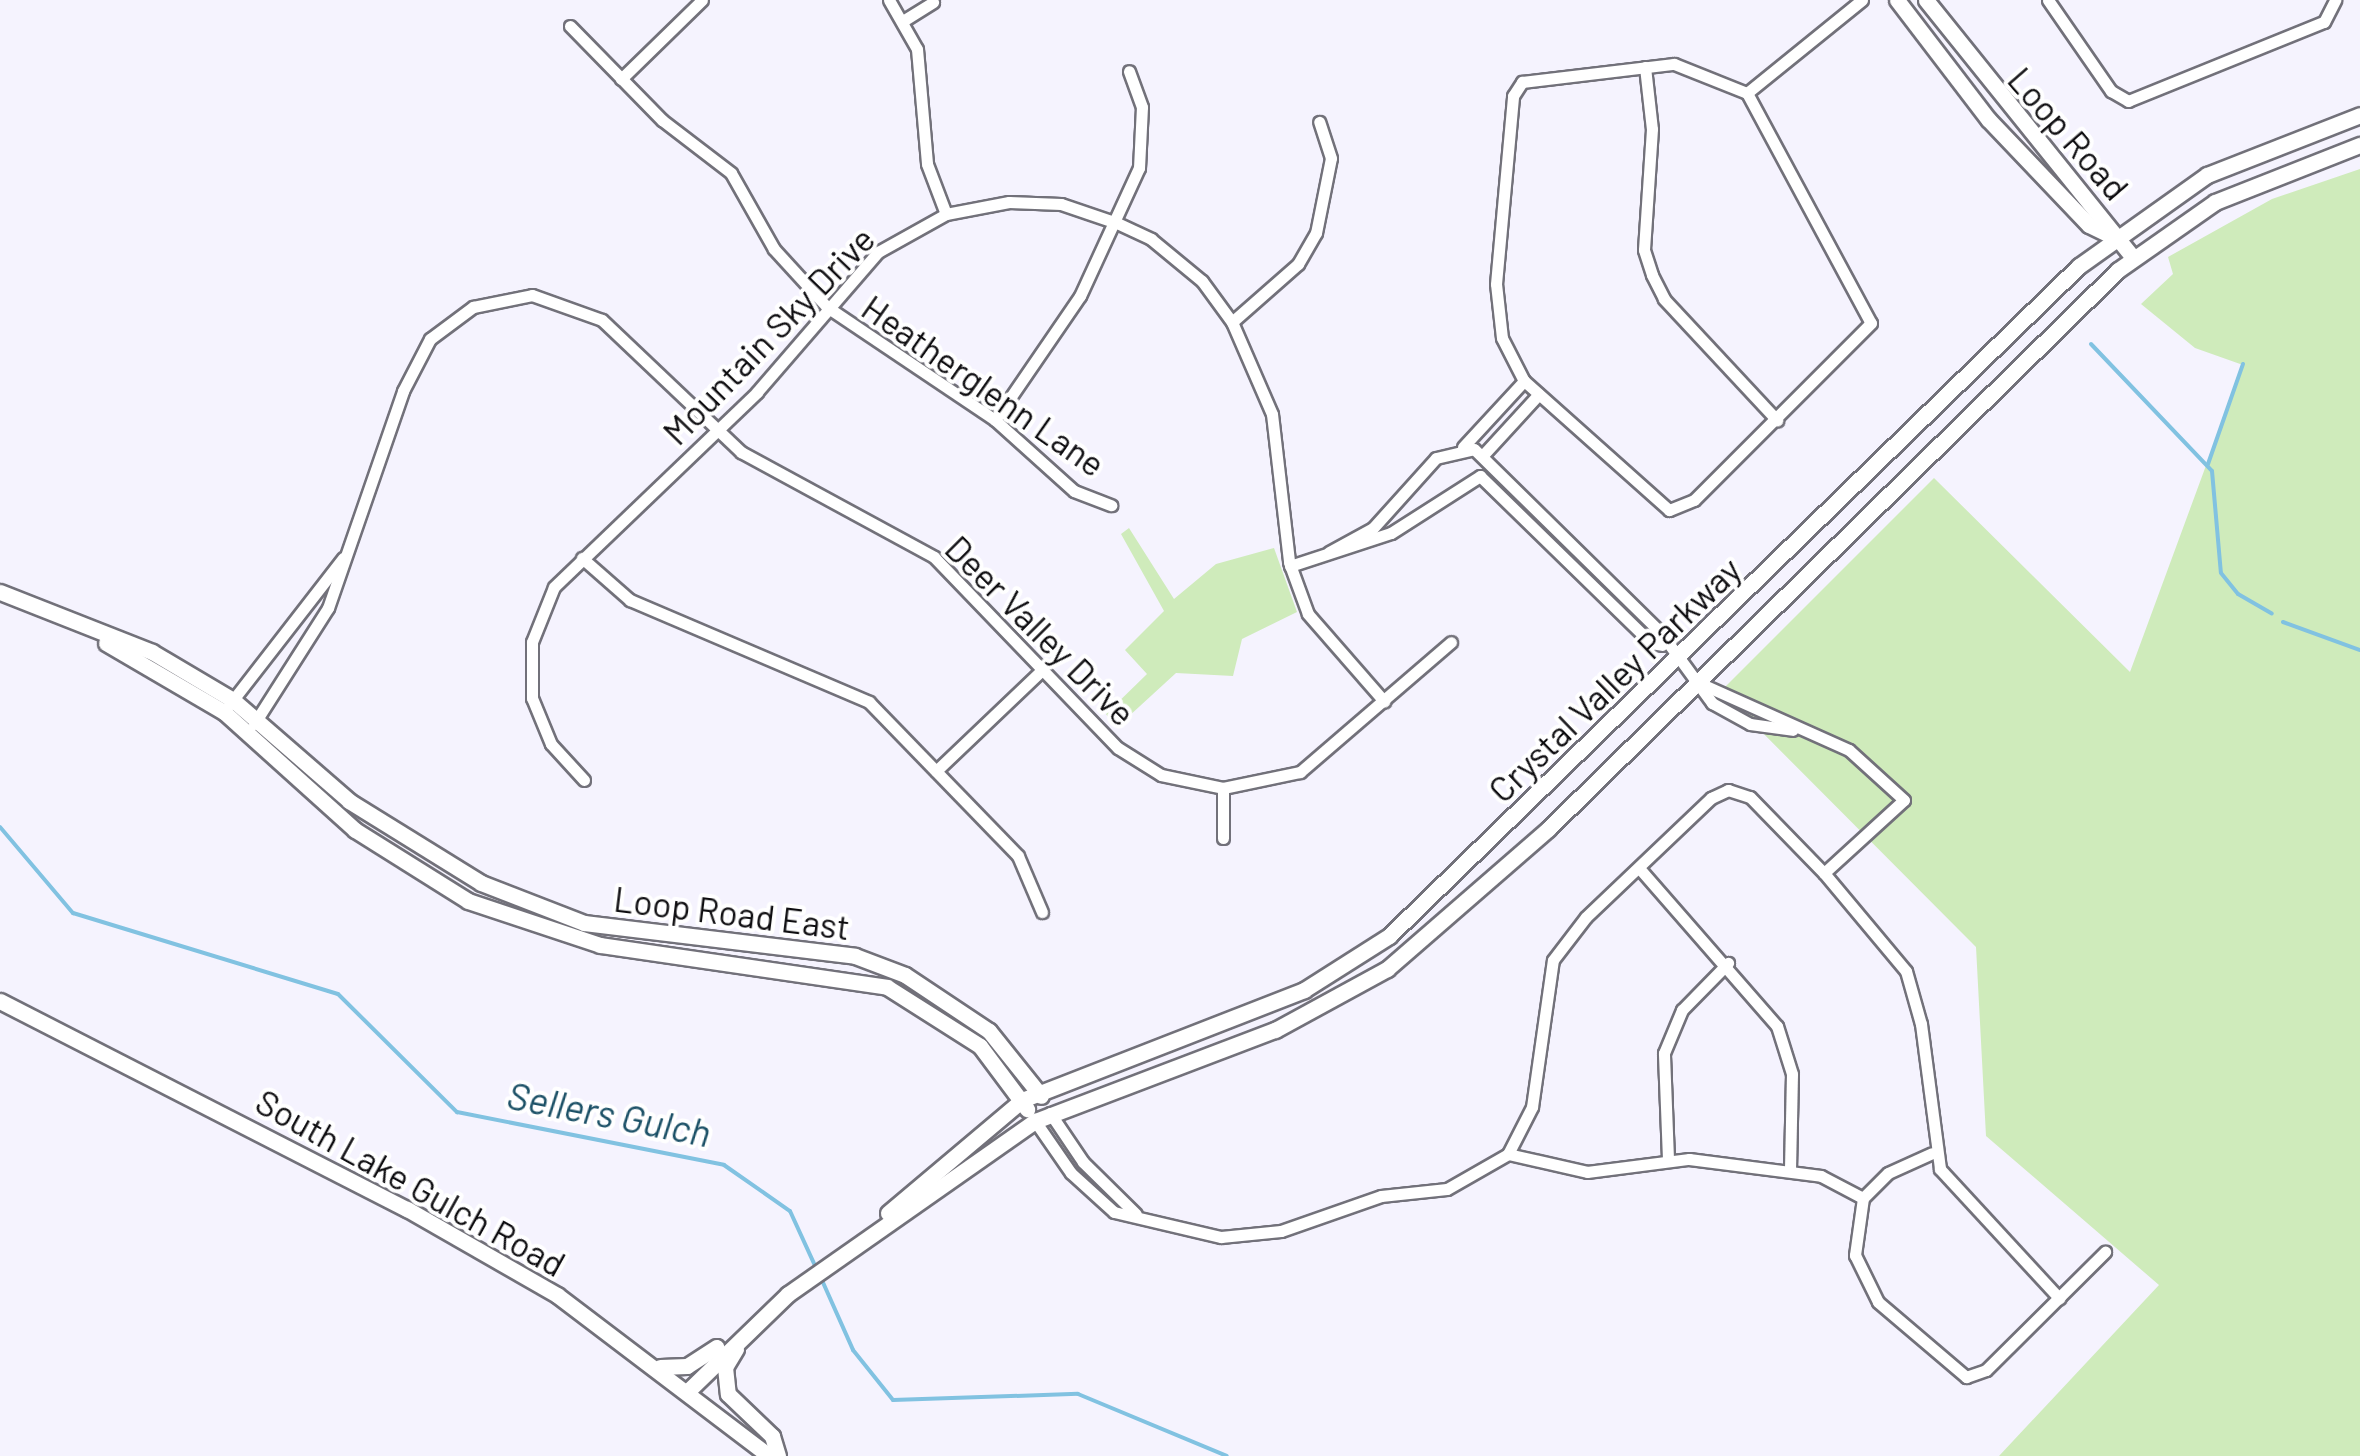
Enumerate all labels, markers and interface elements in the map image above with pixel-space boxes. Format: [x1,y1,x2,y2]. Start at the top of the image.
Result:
street label: Loop Road [2000,58,2138,208]
street label: Mountain Sky Drive [653,217,883,453]
street label: Heatherglenn Lane [855,286,1113,484]
street label: Deer Valley Drive [937,526,1145,734]
street label: Crystal Valley Parkway [1479,548,1749,810]
street label: Loop Road East [612,877,852,947]
water label: Sellers Gulch [504,1072,714,1156]
street label: South Lake Gulch Road [249,1080,573,1284]

